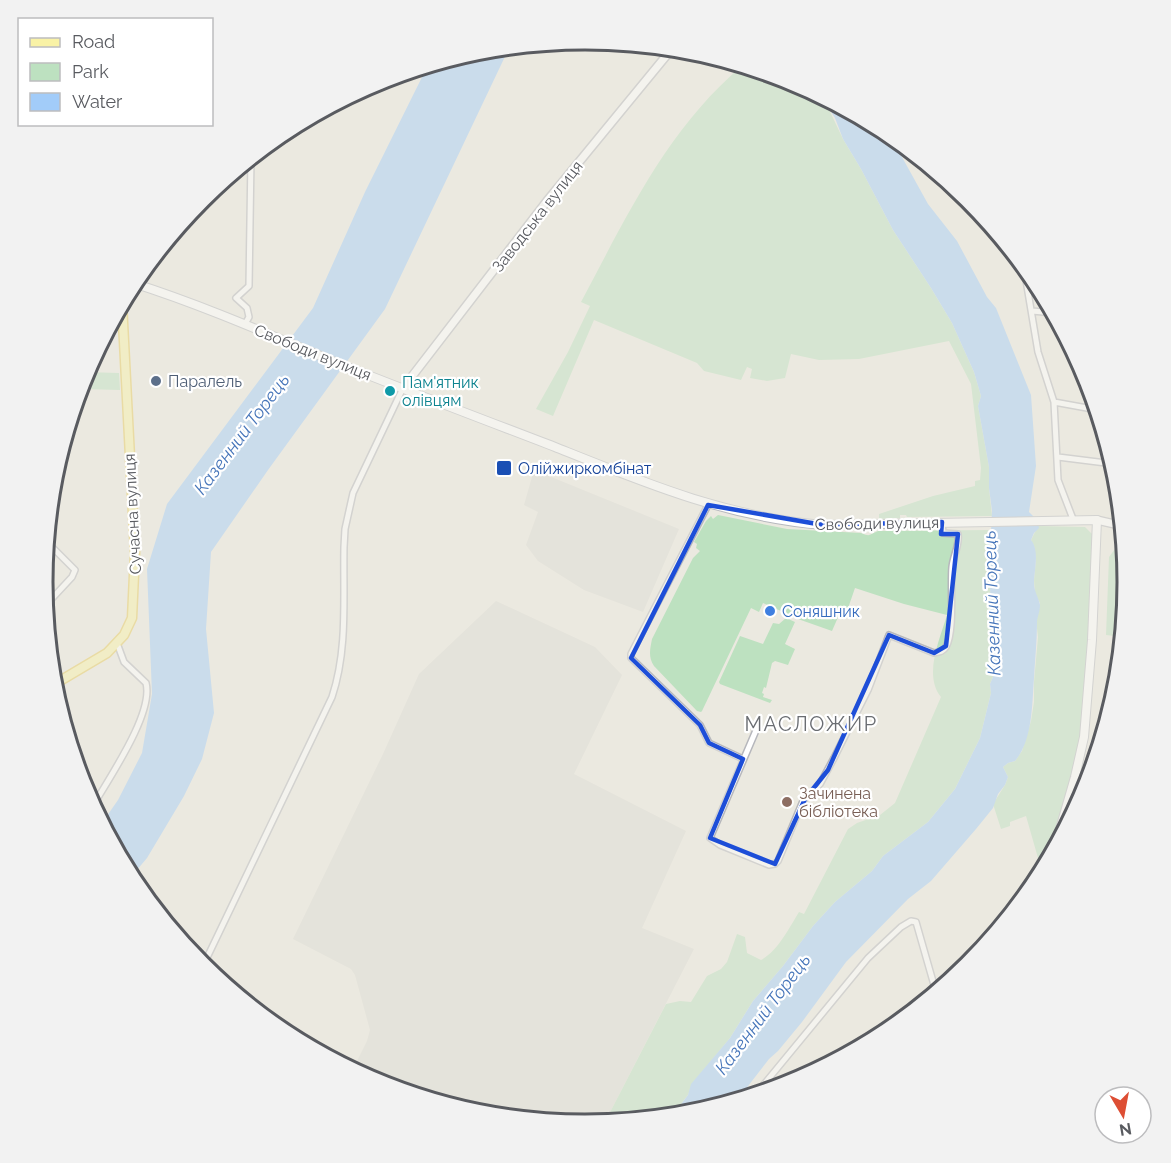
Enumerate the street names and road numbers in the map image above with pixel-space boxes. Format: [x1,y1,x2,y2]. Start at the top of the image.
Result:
street label: Заводська вулиця [488,157,587,276]
street label: Свободи вулиця [252,320,374,385]
street label: Сучасна вулиця [120,453,145,575]
street label: Свободи вулиця [815,513,939,534]

